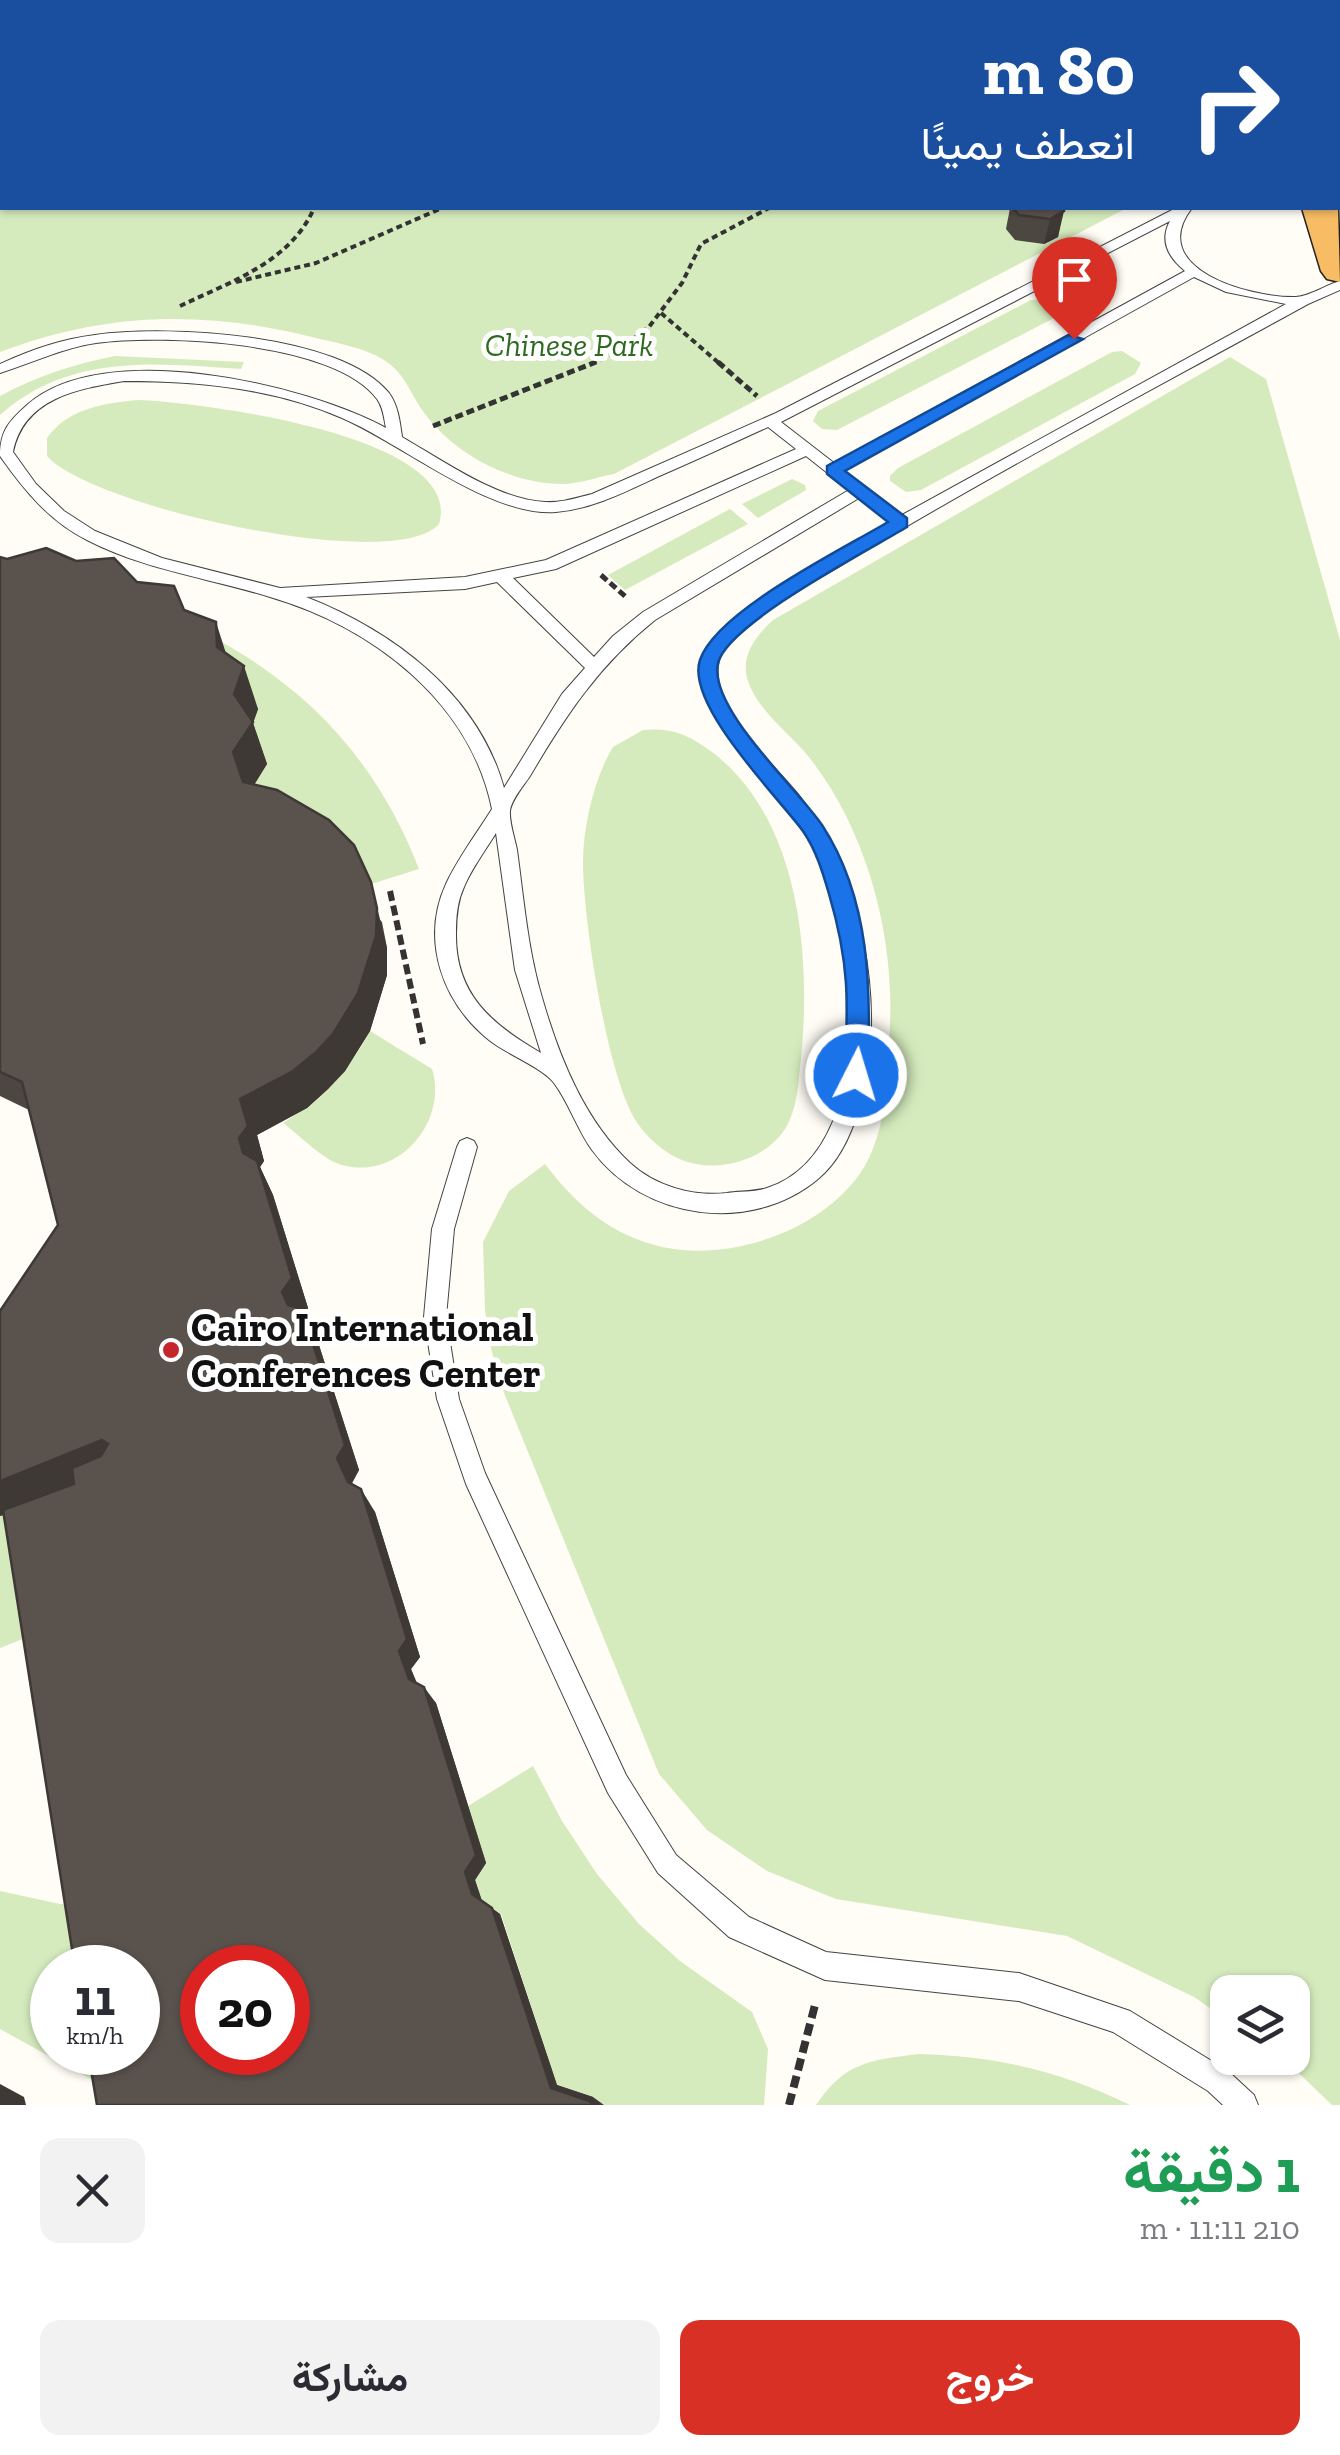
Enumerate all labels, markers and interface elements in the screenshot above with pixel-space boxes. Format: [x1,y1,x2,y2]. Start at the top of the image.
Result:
text: 80 m [983,28,1135,112]
icon: right [1170,40,1300,170]
text: انعطف يمينًا [921,117,1135,171]
pin [1032,237,1117,340]
icon: arrive [1047,252,1102,307]
park label: Chinese Park [485,326,653,364]
position arrow [804,1023,908,1127]
place label: Cairo International Conferences Center [191,1303,541,1397]
marker: Cairo International Conferences Center [160,1339,182,1361]
speed limit sign: 20 [180,1945,310,2075]
text: 11 [75,1968,115,2028]
map controls [1210,1975,1310,2075]
button: layers [1210,1975,1310,2075]
text: km/h [66,2020,124,2050]
text: 1 دقيقة [1123,2135,1300,2207]
button: close [40,2138,145,2243]
text: 210 m · 11:11 [1140,2209,1300,2247]
button: مشاركة [40,2320,660,2435]
button: خروج [680,2320,1300,2435]

